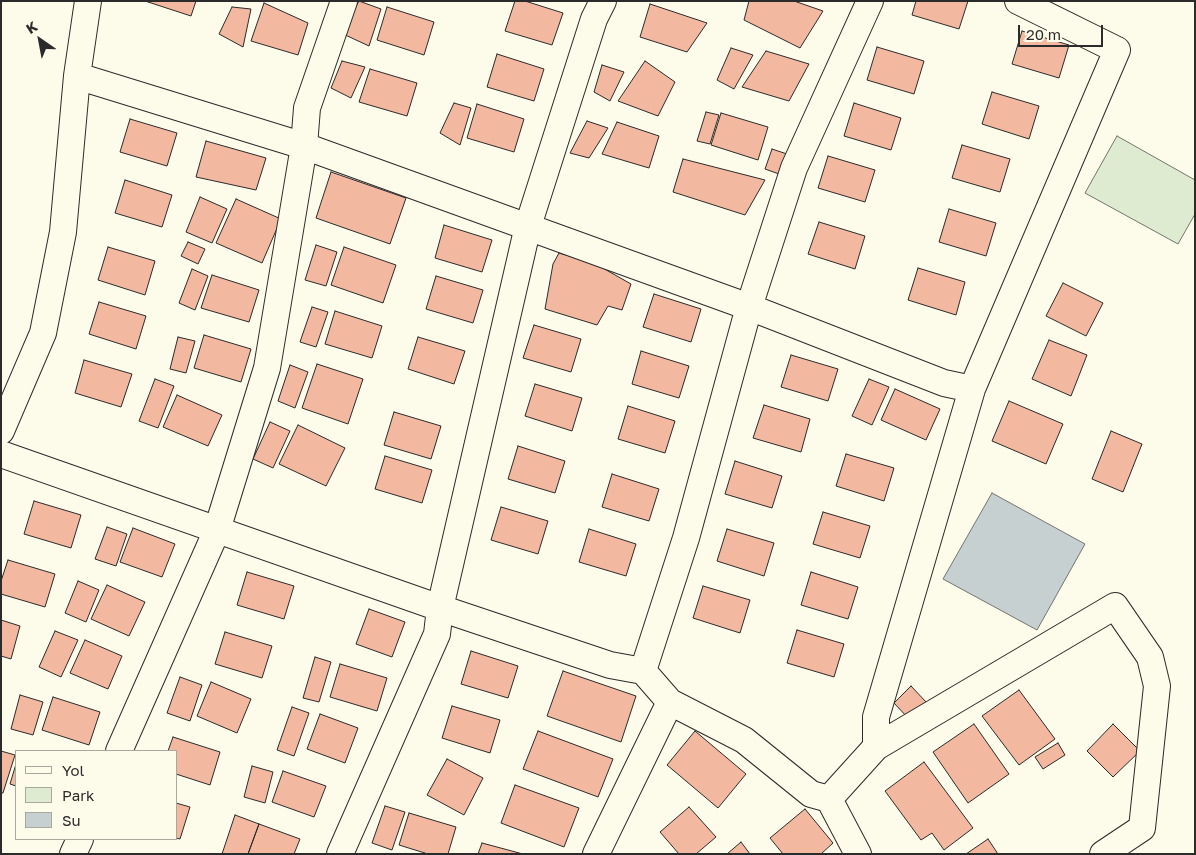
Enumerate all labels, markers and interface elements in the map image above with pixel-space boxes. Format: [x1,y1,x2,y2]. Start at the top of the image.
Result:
north arrow [15,15,65,65]
scale bar [1021,15,1106,47]
text: K [23,17,40,37]
text: 20 m [1026,25,1061,43]
legend [15,750,178,840]
text: Yol [62,761,84,779]
text: Park [62,786,94,804]
text: Su [62,811,81,829]

